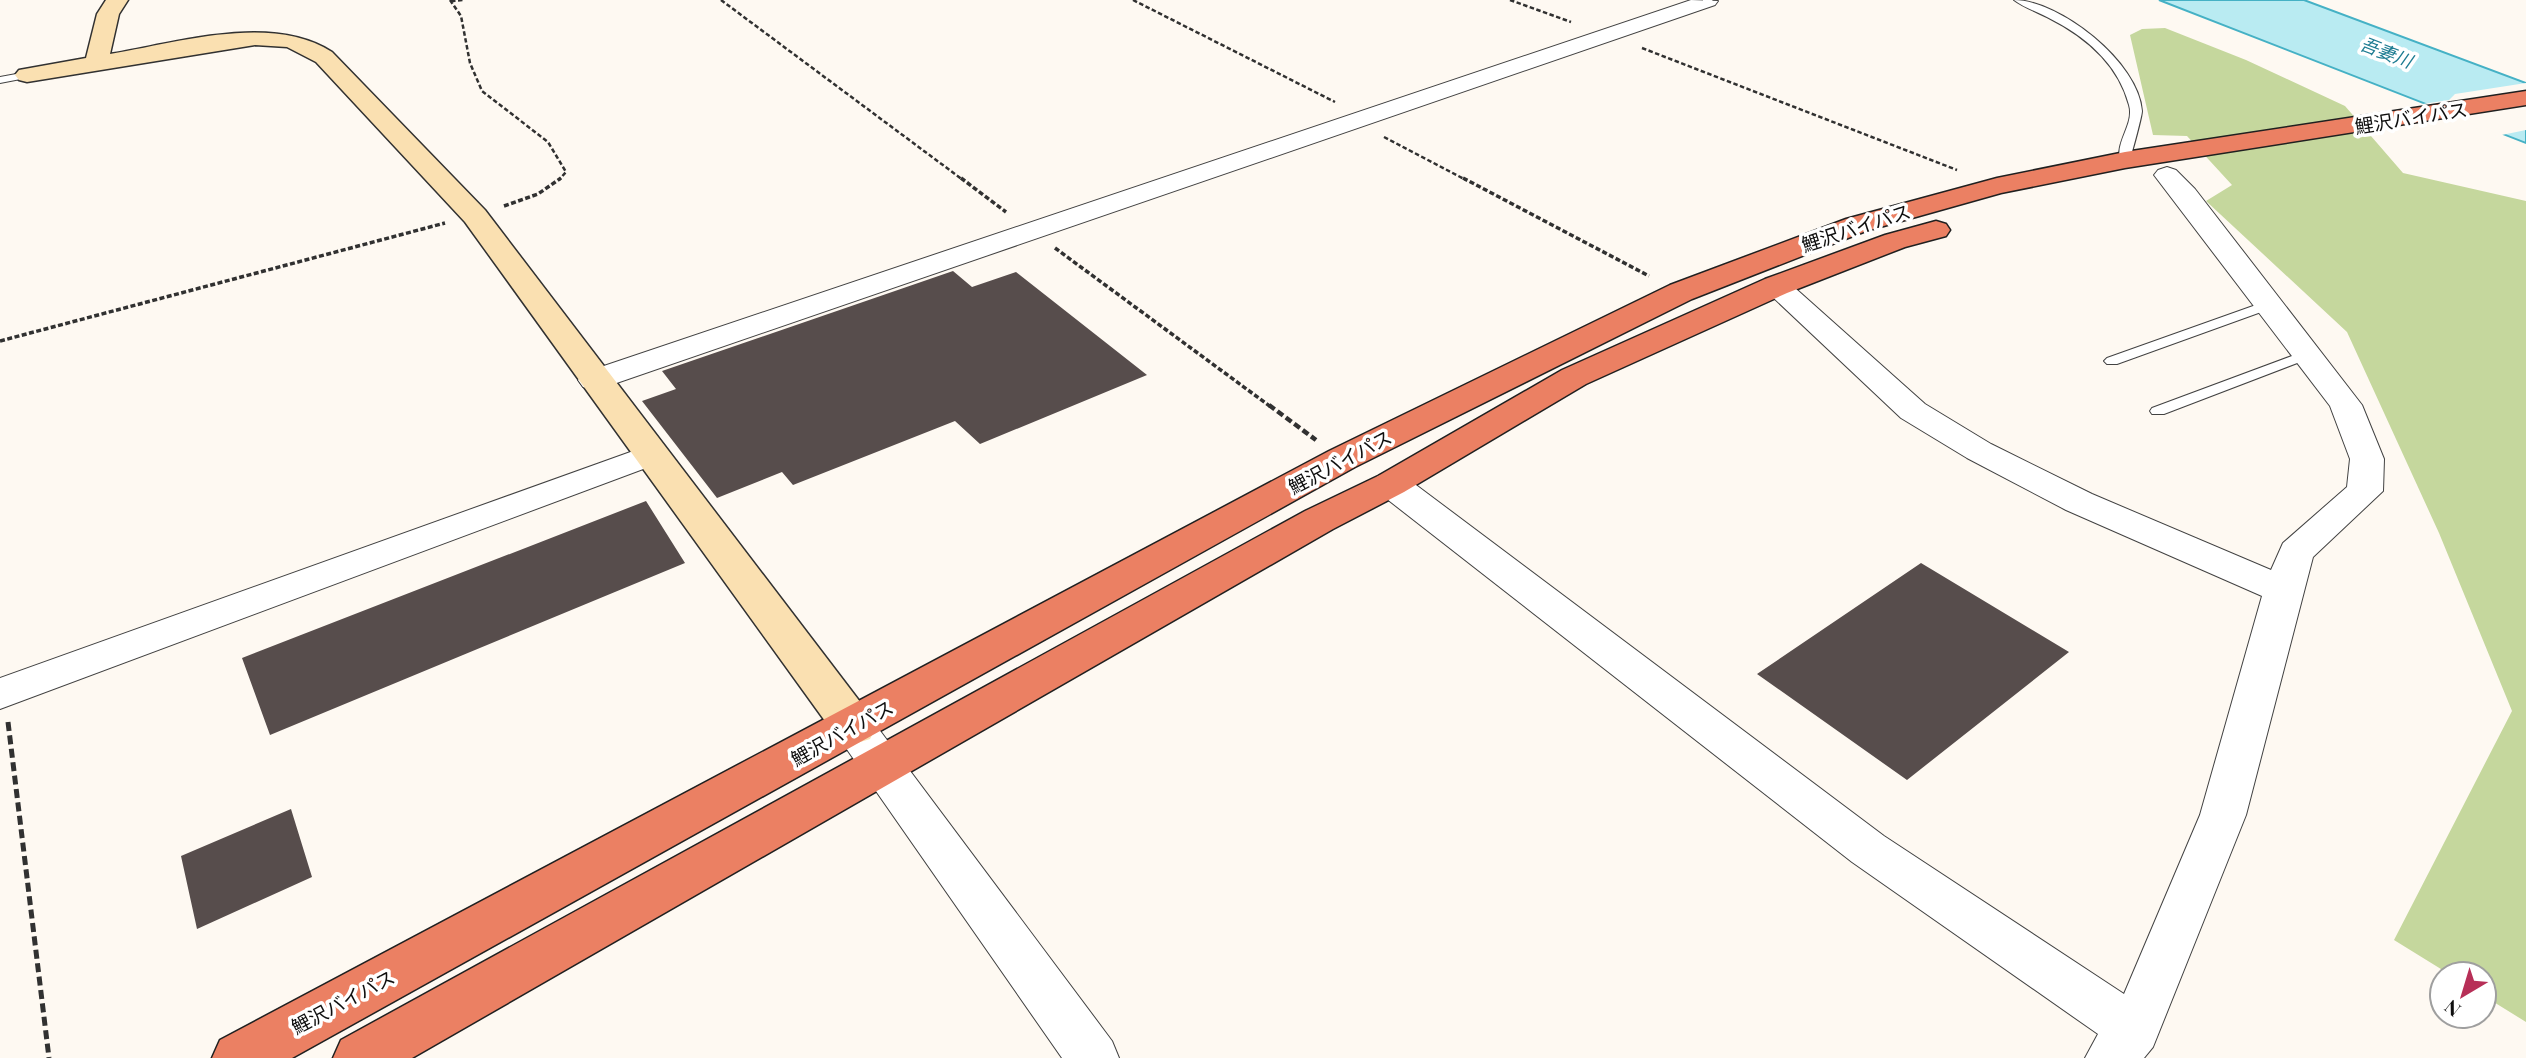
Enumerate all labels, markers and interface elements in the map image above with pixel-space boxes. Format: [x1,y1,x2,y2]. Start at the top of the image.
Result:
water label: 吾妻川 [2357,31,2418,74]
street label: 鯉沢バイパス [2353,95,2469,139]
street label: 鯉沢バイパス [1798,197,1914,257]
street label: 鯉沢バイパス [1283,423,1396,499]
street label: 鯉沢バイパス [786,693,898,771]
north arrow [2428,960,2498,1030]
street label: 鯉沢バイパス [286,963,399,1039]
text: N [2438,995,2465,1024]

